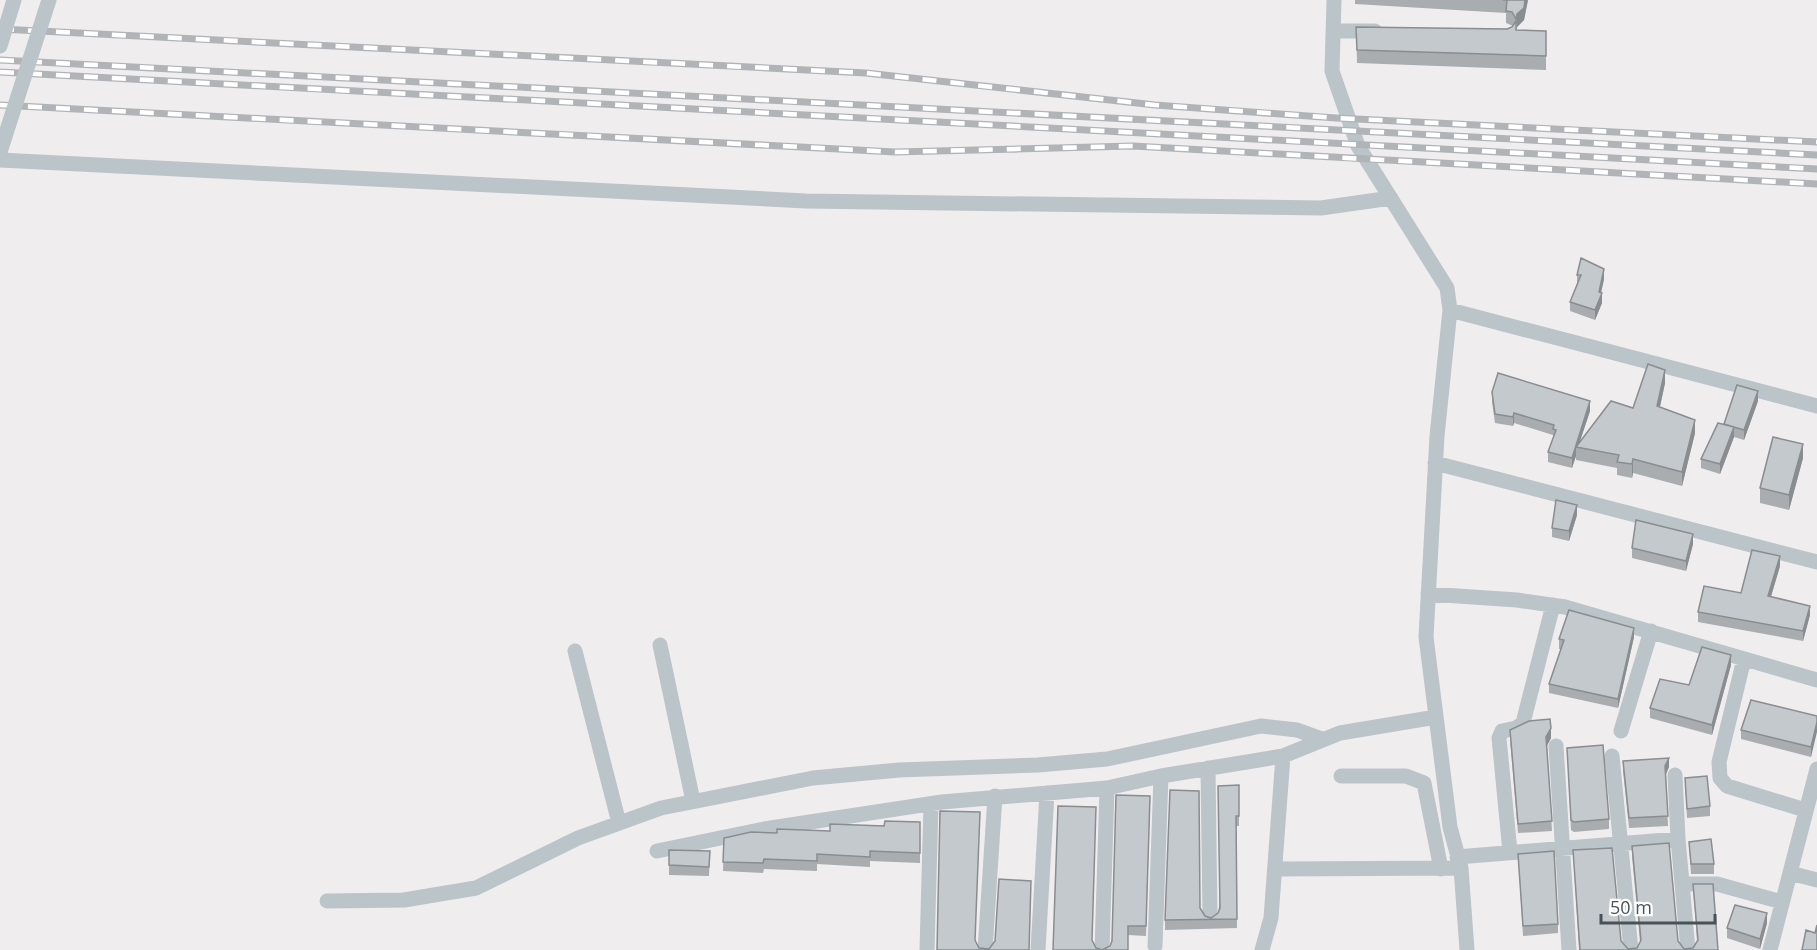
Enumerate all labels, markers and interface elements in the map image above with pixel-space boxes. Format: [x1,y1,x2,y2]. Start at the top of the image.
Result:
scale bar [1601,887,1715,925]
text: 50 m [1610,895,1652,919]

